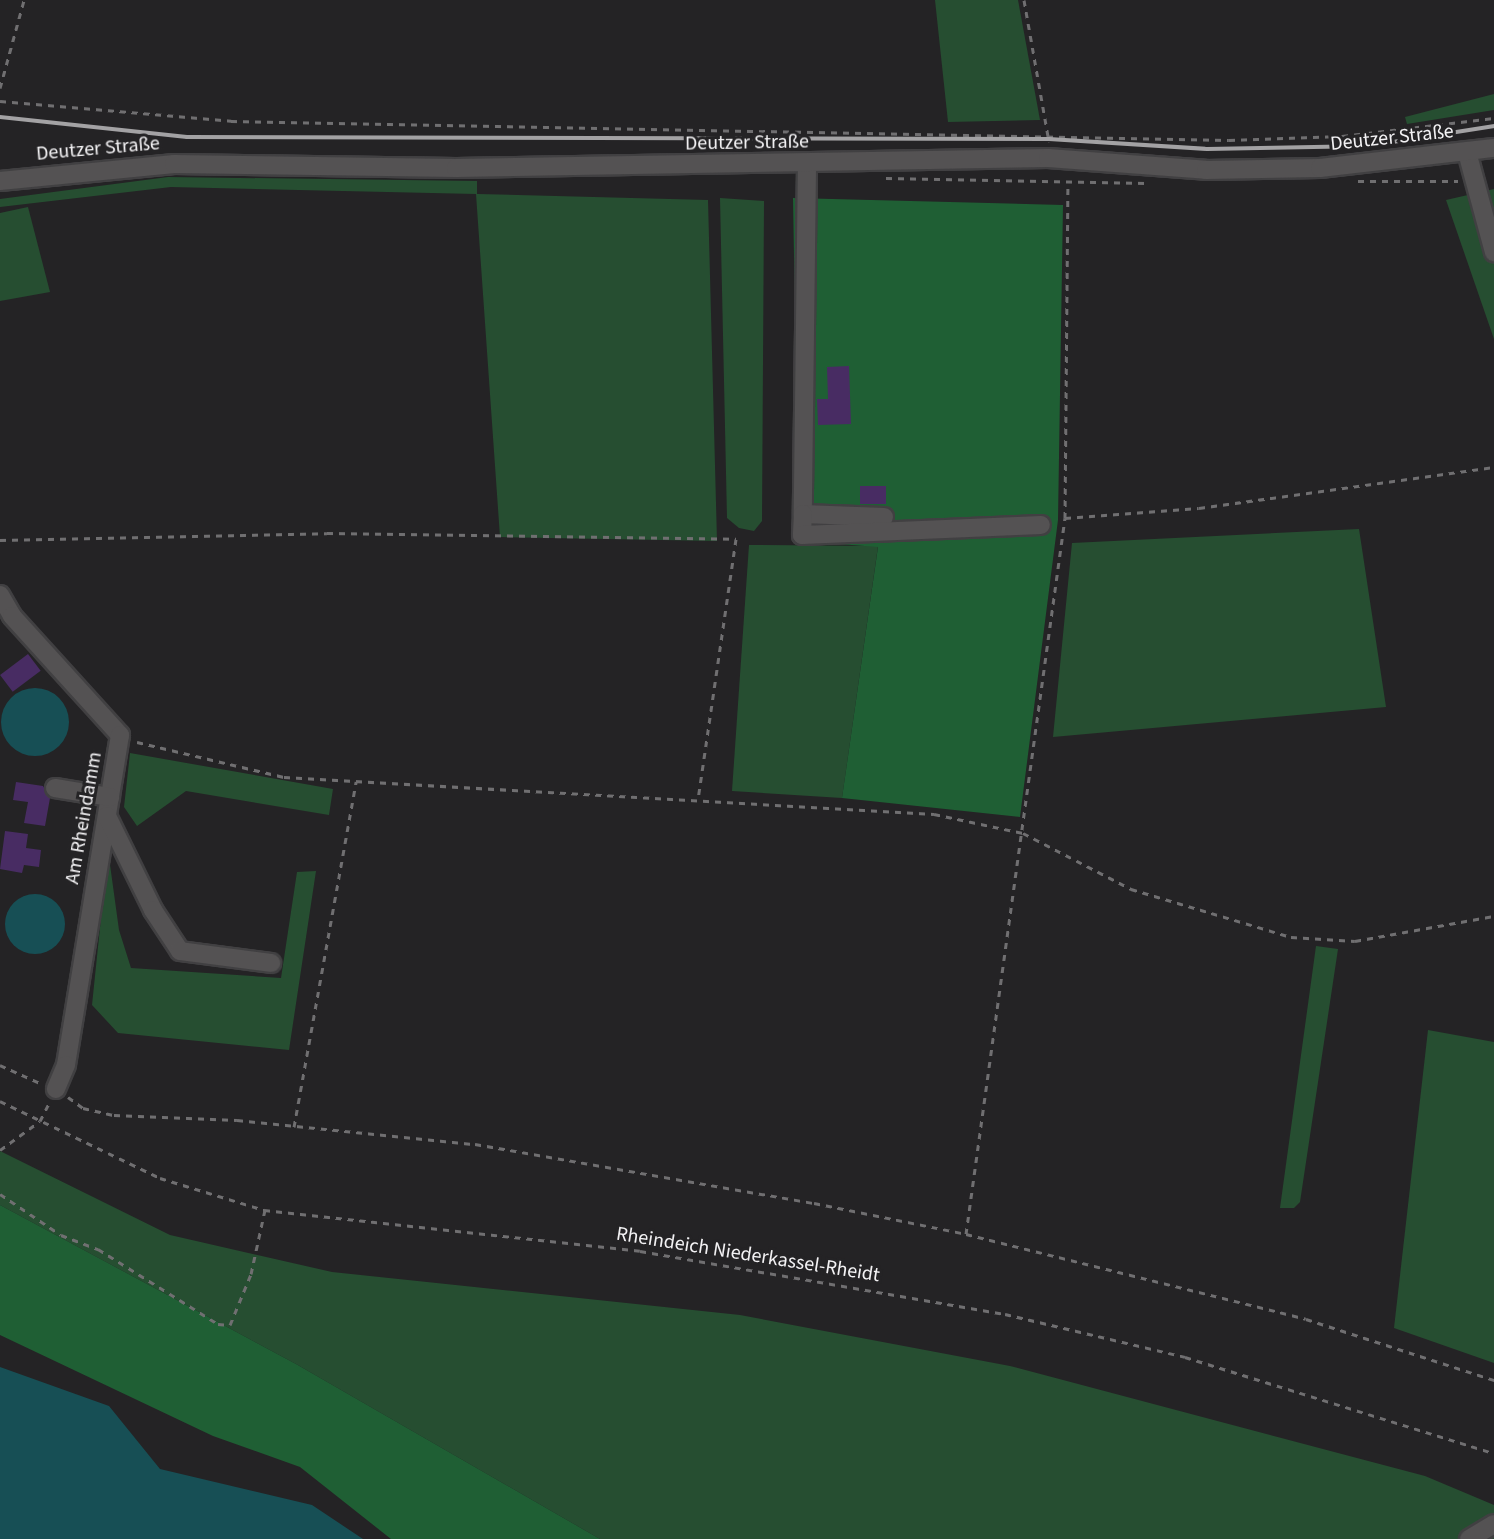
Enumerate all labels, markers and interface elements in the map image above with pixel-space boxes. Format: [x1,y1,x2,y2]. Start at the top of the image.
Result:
street label: Deutzer Straße [1329,120,1455,156]
street label: Deutzer Straße [685,130,809,156]
street label: Deutzer Straße [35,132,161,166]
street label: Am Rheindamm [61,750,107,886]
street label: Rheindeich Niederkassel-Rheidt [615,1222,881,1288]

